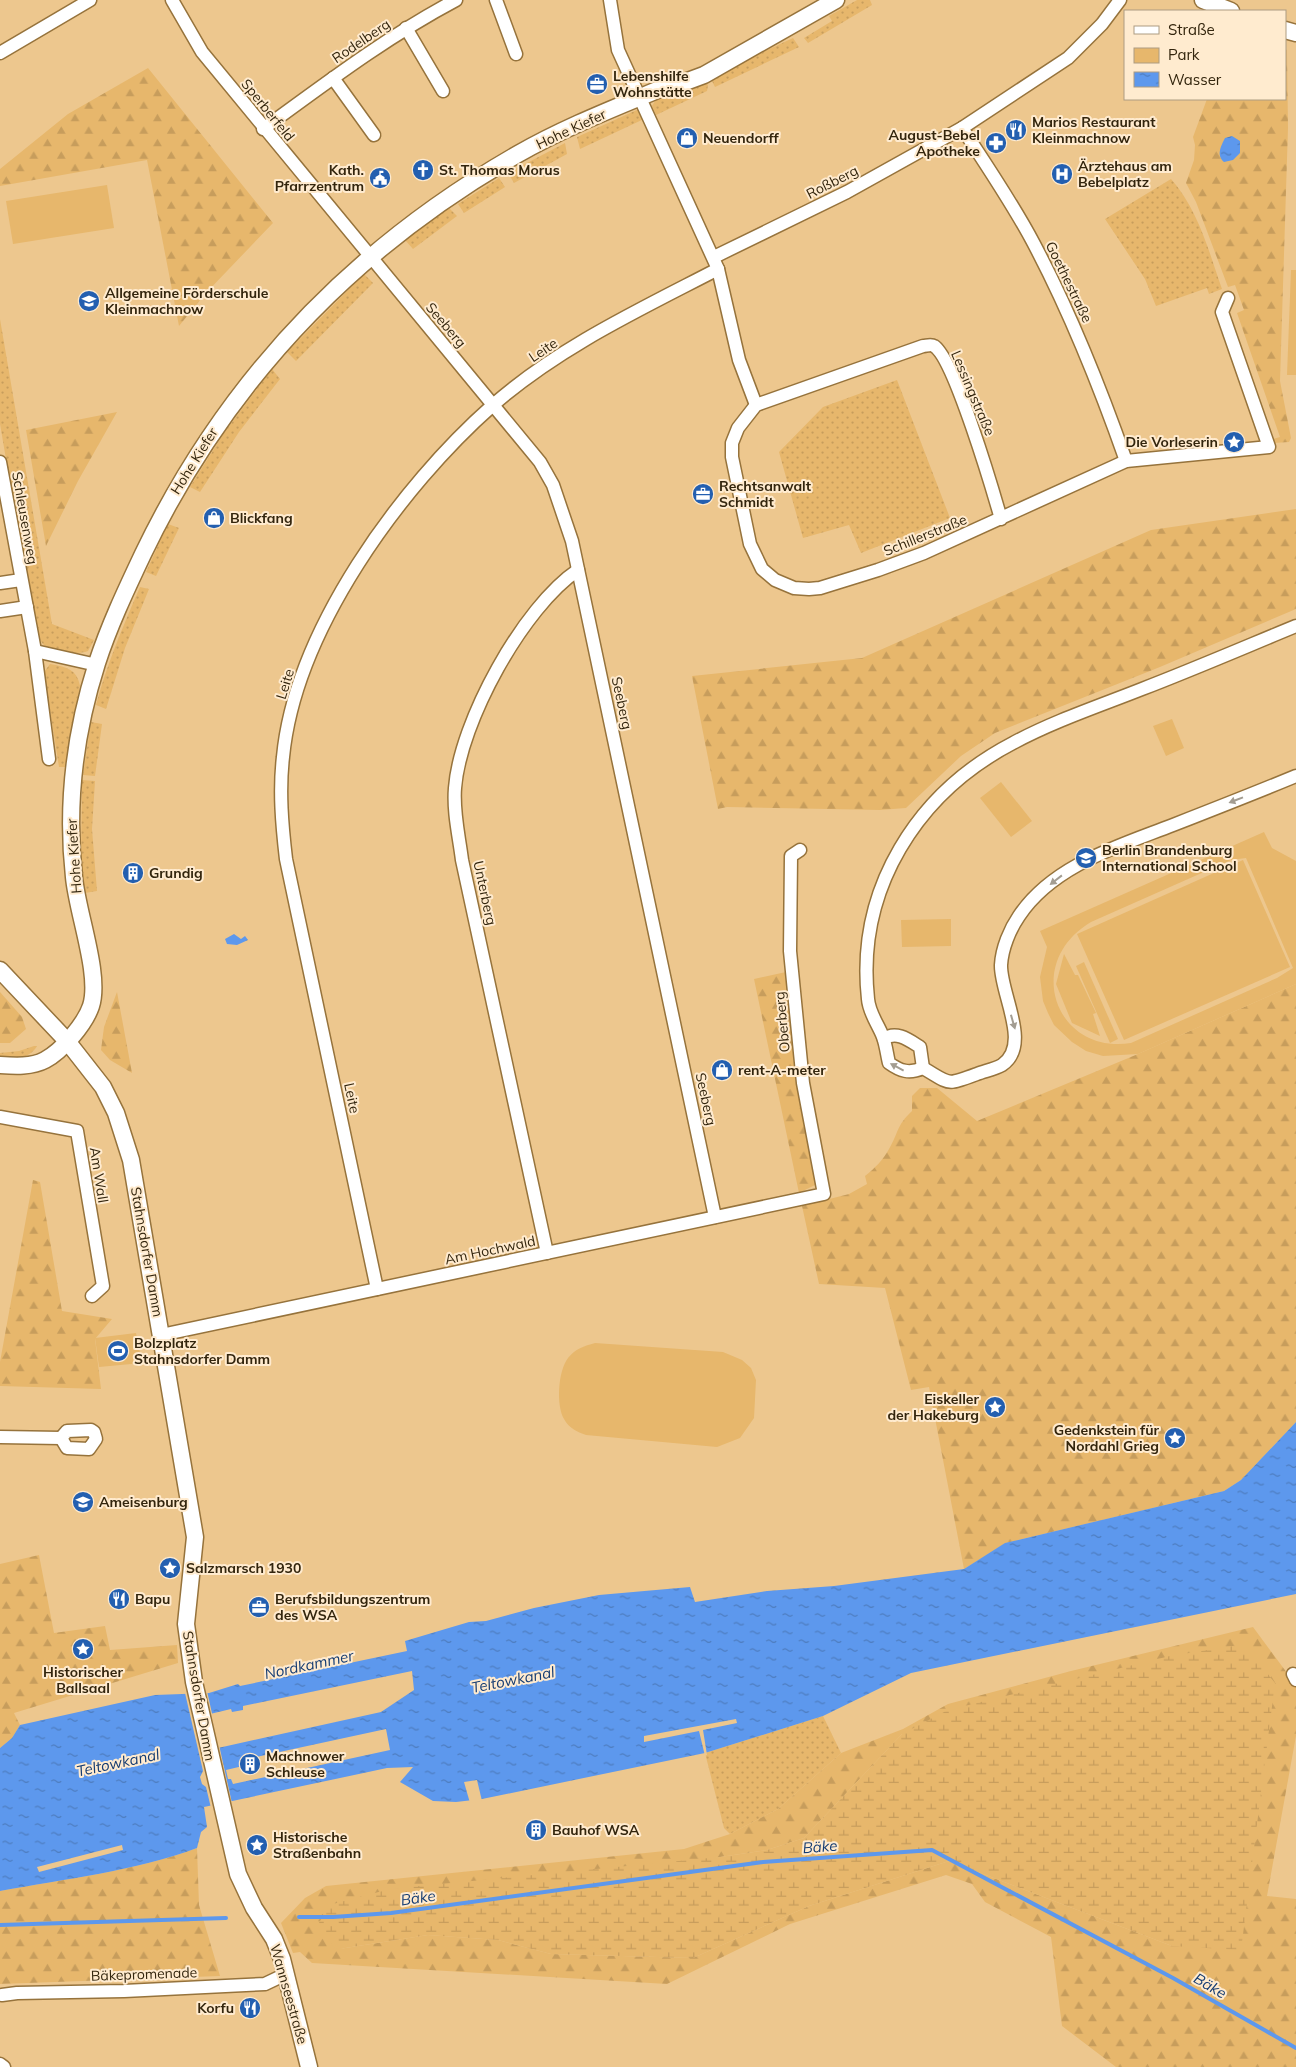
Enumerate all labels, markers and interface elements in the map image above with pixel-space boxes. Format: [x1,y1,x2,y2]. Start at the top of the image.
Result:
legend [1124,10,1286,100]
street label: Rodelberg [328,15,394,67]
text: Straße [1168,20,1215,39]
text: Park [1168,45,1200,64]
place label: Lebenshilfe Wohnstätte [613,67,692,101]
text: Wasser [1168,70,1222,89]
office icon: Lebenshilfe Wohnstätte [585,72,609,96]
street label: Sperberfeld [237,75,299,145]
street label: Hohe Kiefer [533,105,610,153]
place label: Marios Restaurant Kleinmachnow [1032,113,1156,147]
restaurant icon: Marios Restaurant Kleinmachnow [1004,118,1028,142]
shop icon: Neuendorff [675,126,699,150]
place label: August-Bebel Apotheke [888,126,980,160]
place label: Neuendorff [703,129,779,147]
pharmacy icon: August-Bebel Apotheke [984,131,1008,155]
place label: Ärztehaus am Bebelplatz [1078,157,1172,191]
church icon: St. Thomas Morus [411,158,435,182]
place label: Kath. Pfarrzentrum [275,161,364,195]
place label: St. Thomas Morus [439,161,560,179]
street label: Roßberg [803,161,861,203]
hospital icon: Ärztehaus am Bebelplatz [1050,162,1074,186]
public building icon: Kath. Pfarrzentrum [368,166,392,190]
street label: Goethestraße [1042,238,1096,326]
place label: Allgemeine Förderschule Kleinmachnow [105,284,269,318]
school or university icon: Allgemeine Förderschule Kleinmachnow [77,289,101,313]
street label: Seeberg [422,299,470,351]
street label: Leite [525,334,561,366]
street label: Lessingstraße [947,348,999,438]
street label: Hohe Kiefer [166,424,222,498]
place icon: Die Vorleserin [1222,430,1246,454]
place label: Die Vorleserin [1126,433,1218,451]
street label: Schleusenweg [8,470,42,566]
place label: Rechtsanwalt Schmidt [719,477,812,511]
office icon: Rechtsanwalt Schmidt [691,482,715,506]
shop icon: Blickfang [202,506,226,530]
place label: Blickfang [230,509,293,527]
street label: Schillerstraße [881,510,969,560]
street label: Leite [272,667,298,701]
street label: Seeberg [608,675,636,731]
one-way arrow [1228,797,1243,804]
street label: Hohe Kiefer [62,817,86,894]
place label: Berlin Brandenburg International School [1102,841,1237,875]
school or university icon: Berlin Brandenburg International School [1074,846,1098,870]
street label: Unterberg [469,859,501,927]
building icon: Grundig [121,861,145,885]
place label: Grundig [149,864,203,882]
one-way arrow [1050,875,1063,886]
street label: Oberberg [770,991,794,1053]
one-way arrow [1009,1014,1017,1029]
shop icon: rent-A-meter [710,1058,734,1082]
place label: rent-A-meter [738,1061,826,1079]
one-way arrow [889,1063,904,1071]
street label: Seeberg [692,1071,720,1127]
street label: Leite [340,1081,364,1115]
street label: Am Wall [86,1146,112,1204]
street label: Stahnsdorfer Damm [127,1186,167,1318]
street label: Am Hochwald [443,1232,537,1268]
place label: Bolzplatz Stahnsdorfer Damm [134,1334,270,1368]
sports icon: Bolzplatz Stahnsdorfer Damm [106,1339,130,1363]
place label: Eiskeller der Hakeburg [887,1390,979,1424]
place icon: Eiskeller der Hakeburg [983,1395,1007,1419]
place label: Gedenkstein für Nordahl Grieg [1054,1421,1159,1455]
place icon: Gedenkstein für Nordahl Grieg [1163,1426,1187,1450]
school or university icon: Ameisenburg [71,1490,95,1514]
place label: Ameisenburg [99,1493,188,1511]
place icon: Salzmarsch 1930 [158,1556,182,1580]
place label: Salzmarsch 1930 [186,1559,301,1577]
restaurant icon: Bapu [107,1587,131,1611]
place label: Bapu [135,1590,170,1608]
place label: Berufsbildungszentrum des WSA [275,1590,430,1624]
office icon: Berufsbildungszentrum des WSA [247,1595,271,1619]
street label: Stahnsdorfer Damm [179,1630,219,1762]
place icon: Historischer Ballsaal [71,1637,95,1661]
water label: Nordkammer [263,1646,356,1683]
water label: Teltowkanal [470,1662,557,1697]
place label: Historischer Ballsaal [43,1663,123,1697]
water label: Teltowkanal [75,1744,162,1781]
place label: Machnower Schleuse [266,1747,345,1781]
building icon: Machnower Schleuse [238,1752,262,1776]
building icon: Bauhof WSA [524,1818,548,1842]
place label: Bauhof WSA [552,1821,640,1839]
place label: Historische Straßenbahn [273,1828,361,1862]
place icon: Historische Straßenbahn [245,1833,269,1857]
water label: Bäke [802,1836,838,1857]
water label: Bäke [399,1886,437,1909]
street label: Wannseestraße [266,1942,312,2046]
street label: Bäkepromenade [90,1963,198,1985]
water label: Bäke [1190,1969,1230,2003]
restaurant icon: Korfu [238,1996,262,2020]
place label: Korfu [197,1999,234,2017]

